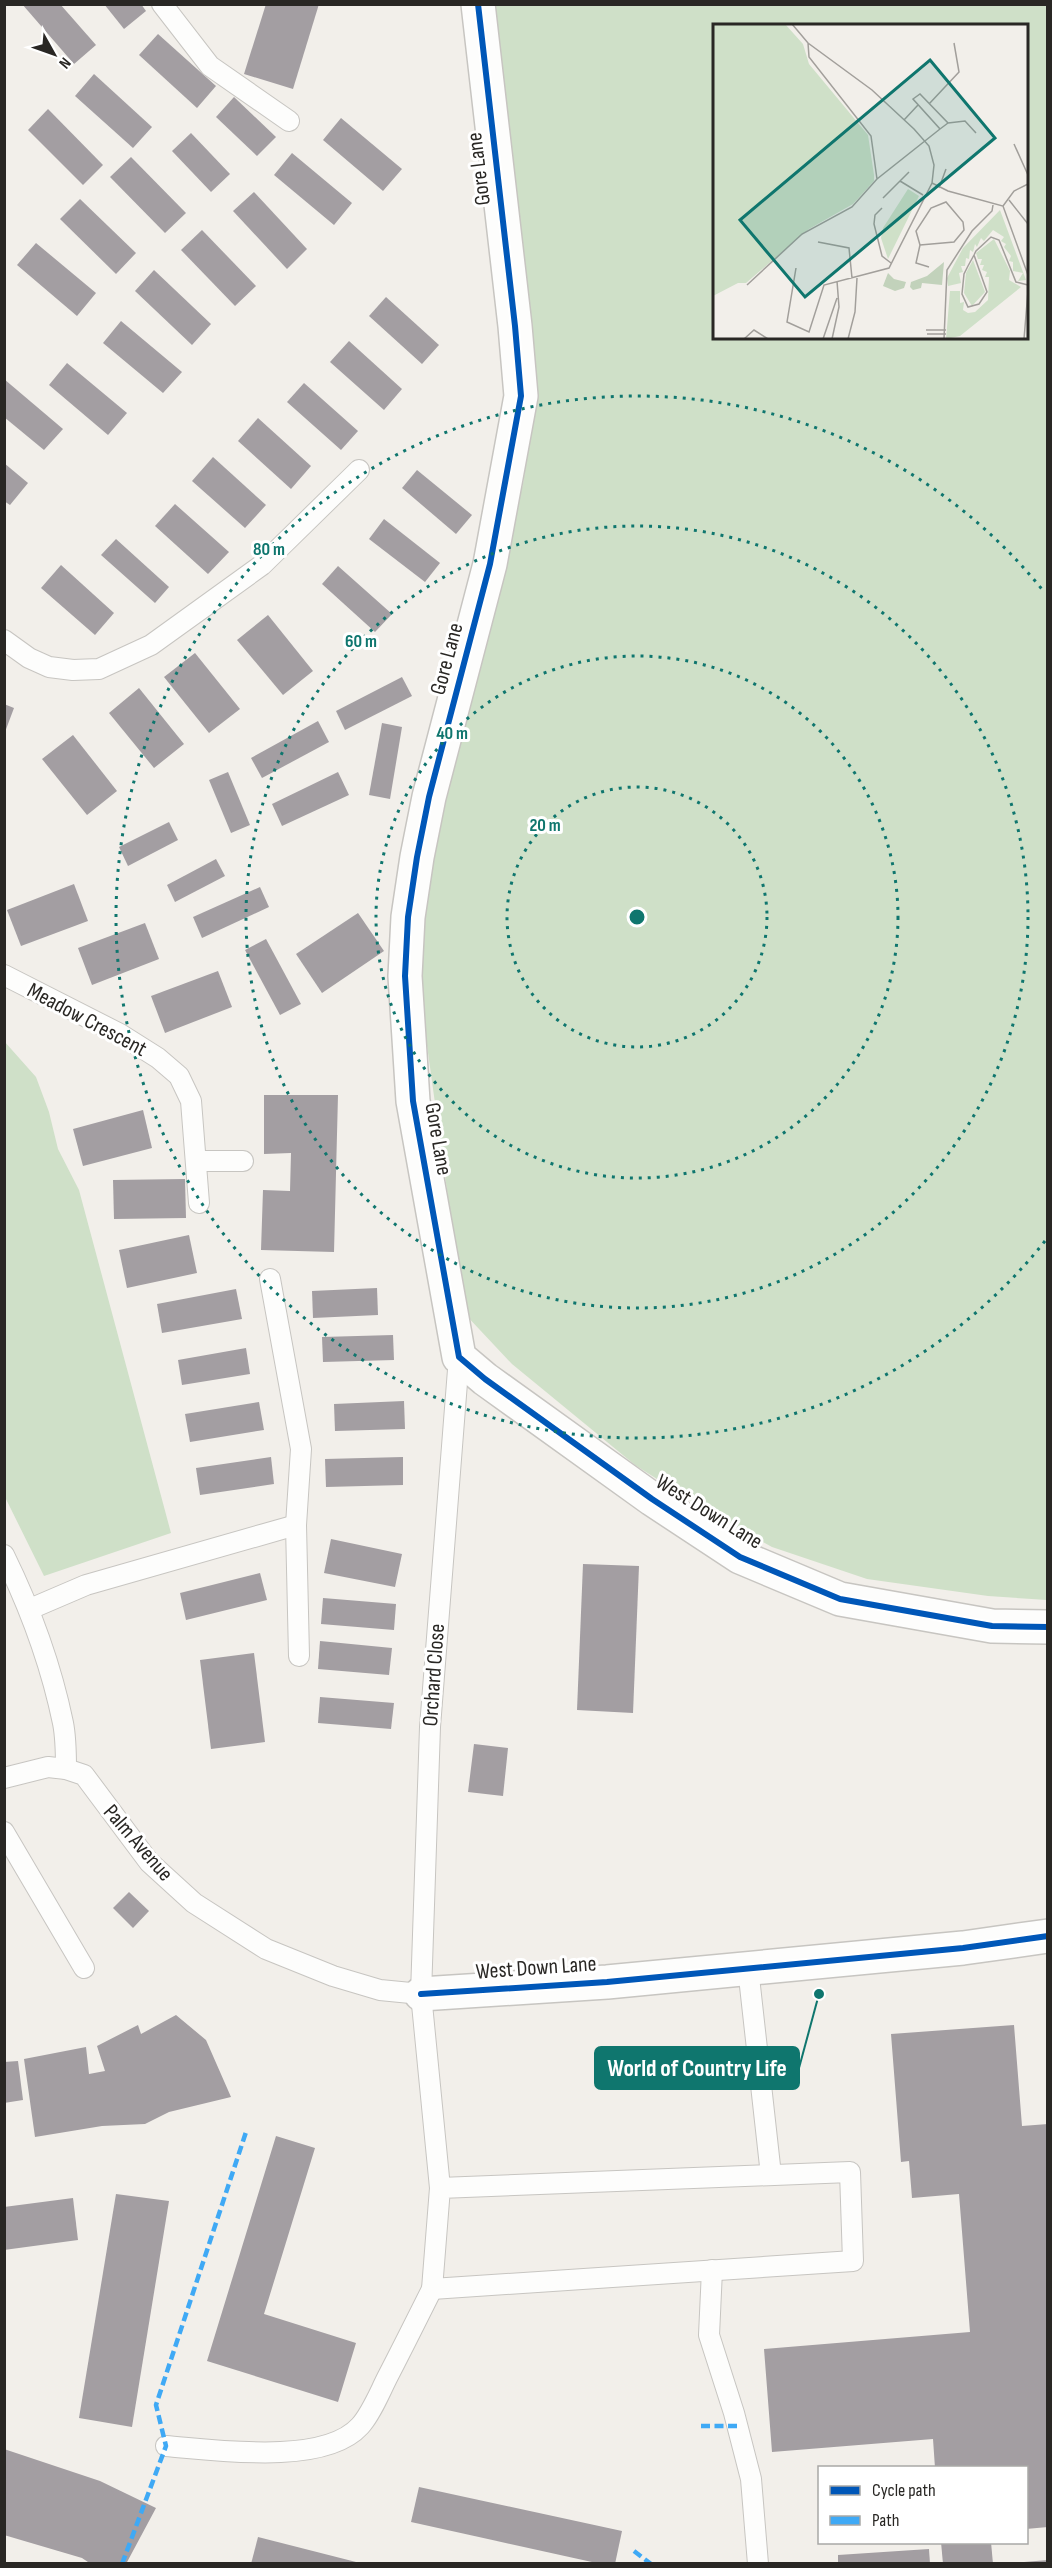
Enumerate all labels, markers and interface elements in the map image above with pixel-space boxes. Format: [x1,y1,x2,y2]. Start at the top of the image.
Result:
north arrow [24,24,84,84]
inset map [713,24,1028,339]
text: N [54,53,74,72]
street label: Gore Lane [461,131,497,207]
text: 80 m [253,539,285,560]
street label: Gore Lane [424,620,470,698]
text: 60 m [345,631,377,652]
text: 40 m [436,723,468,744]
text: 20 m [529,815,561,836]
centre of rings [627,907,647,927]
street label: Meadow Crescent [23,977,152,1063]
street label: Gore Lane [418,1101,458,1177]
street label: West Down Lane [651,1469,767,1555]
street label: Orchard Close [417,1623,451,1727]
street label: Palm Avenue [97,1799,179,1887]
street label: West Down Lane [475,1950,597,1986]
callout: World of Country Life [595,2047,799,2089]
text: World of Country Life [607,2054,787,2083]
legend [818,2466,1028,2544]
text: Cycle path [872,2480,936,2501]
text: Path [872,2510,900,2531]

